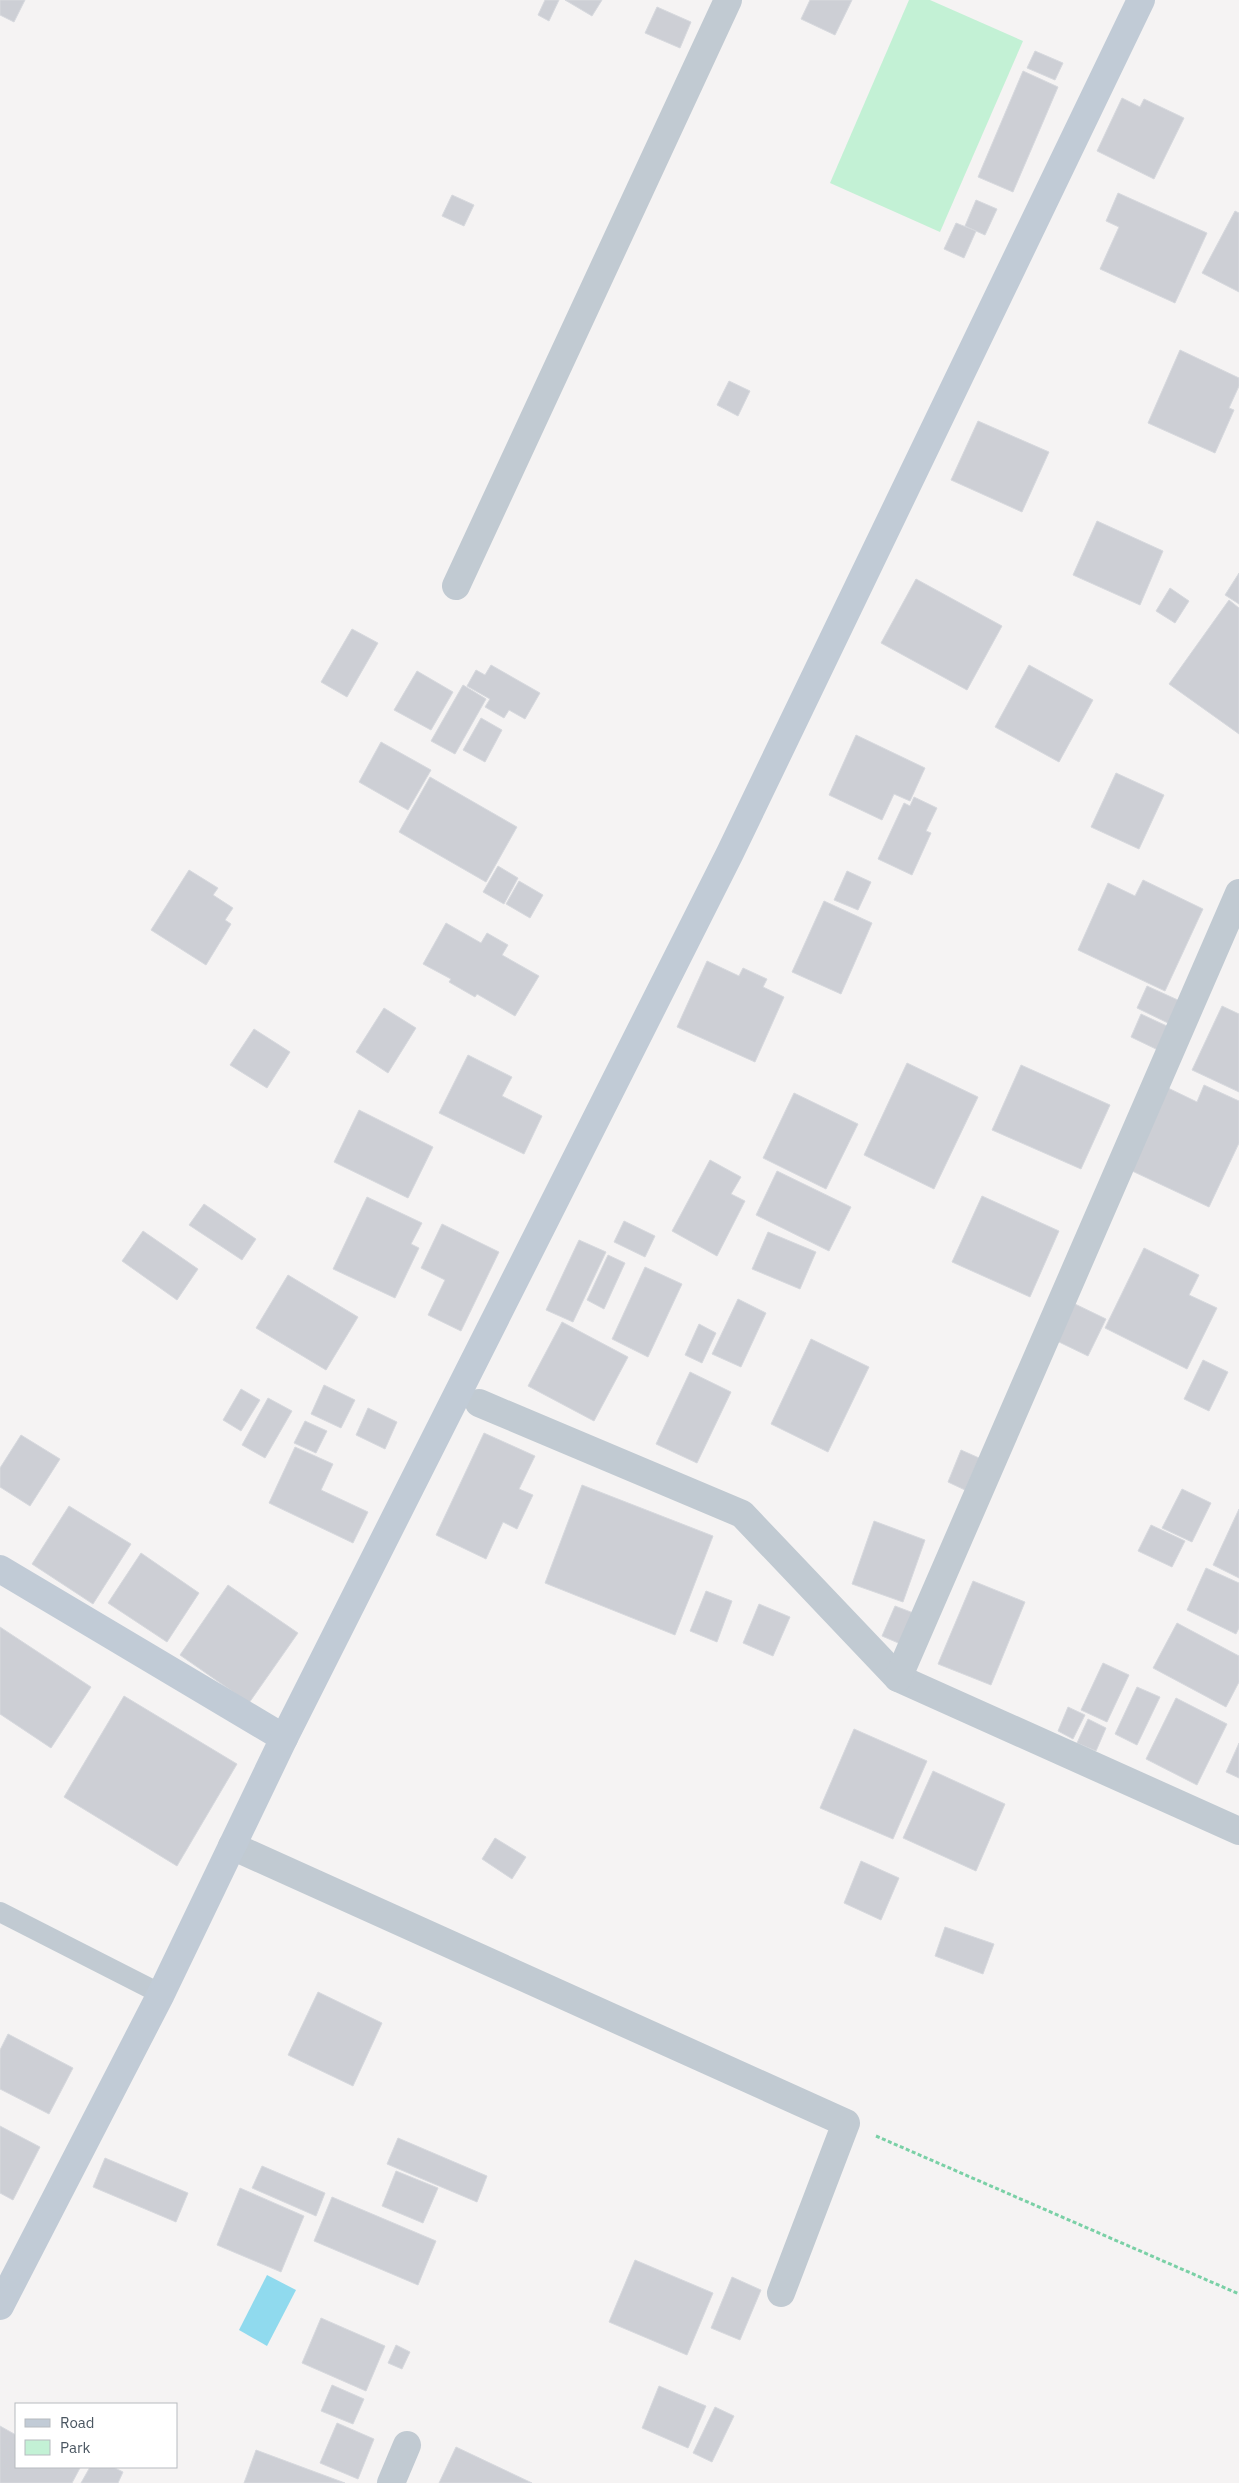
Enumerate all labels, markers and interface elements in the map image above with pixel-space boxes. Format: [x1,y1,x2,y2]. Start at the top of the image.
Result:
legend [15,2403,178,2468]
text: Road [60,2413,95,2432]
text: Park [60,2438,90,2457]

